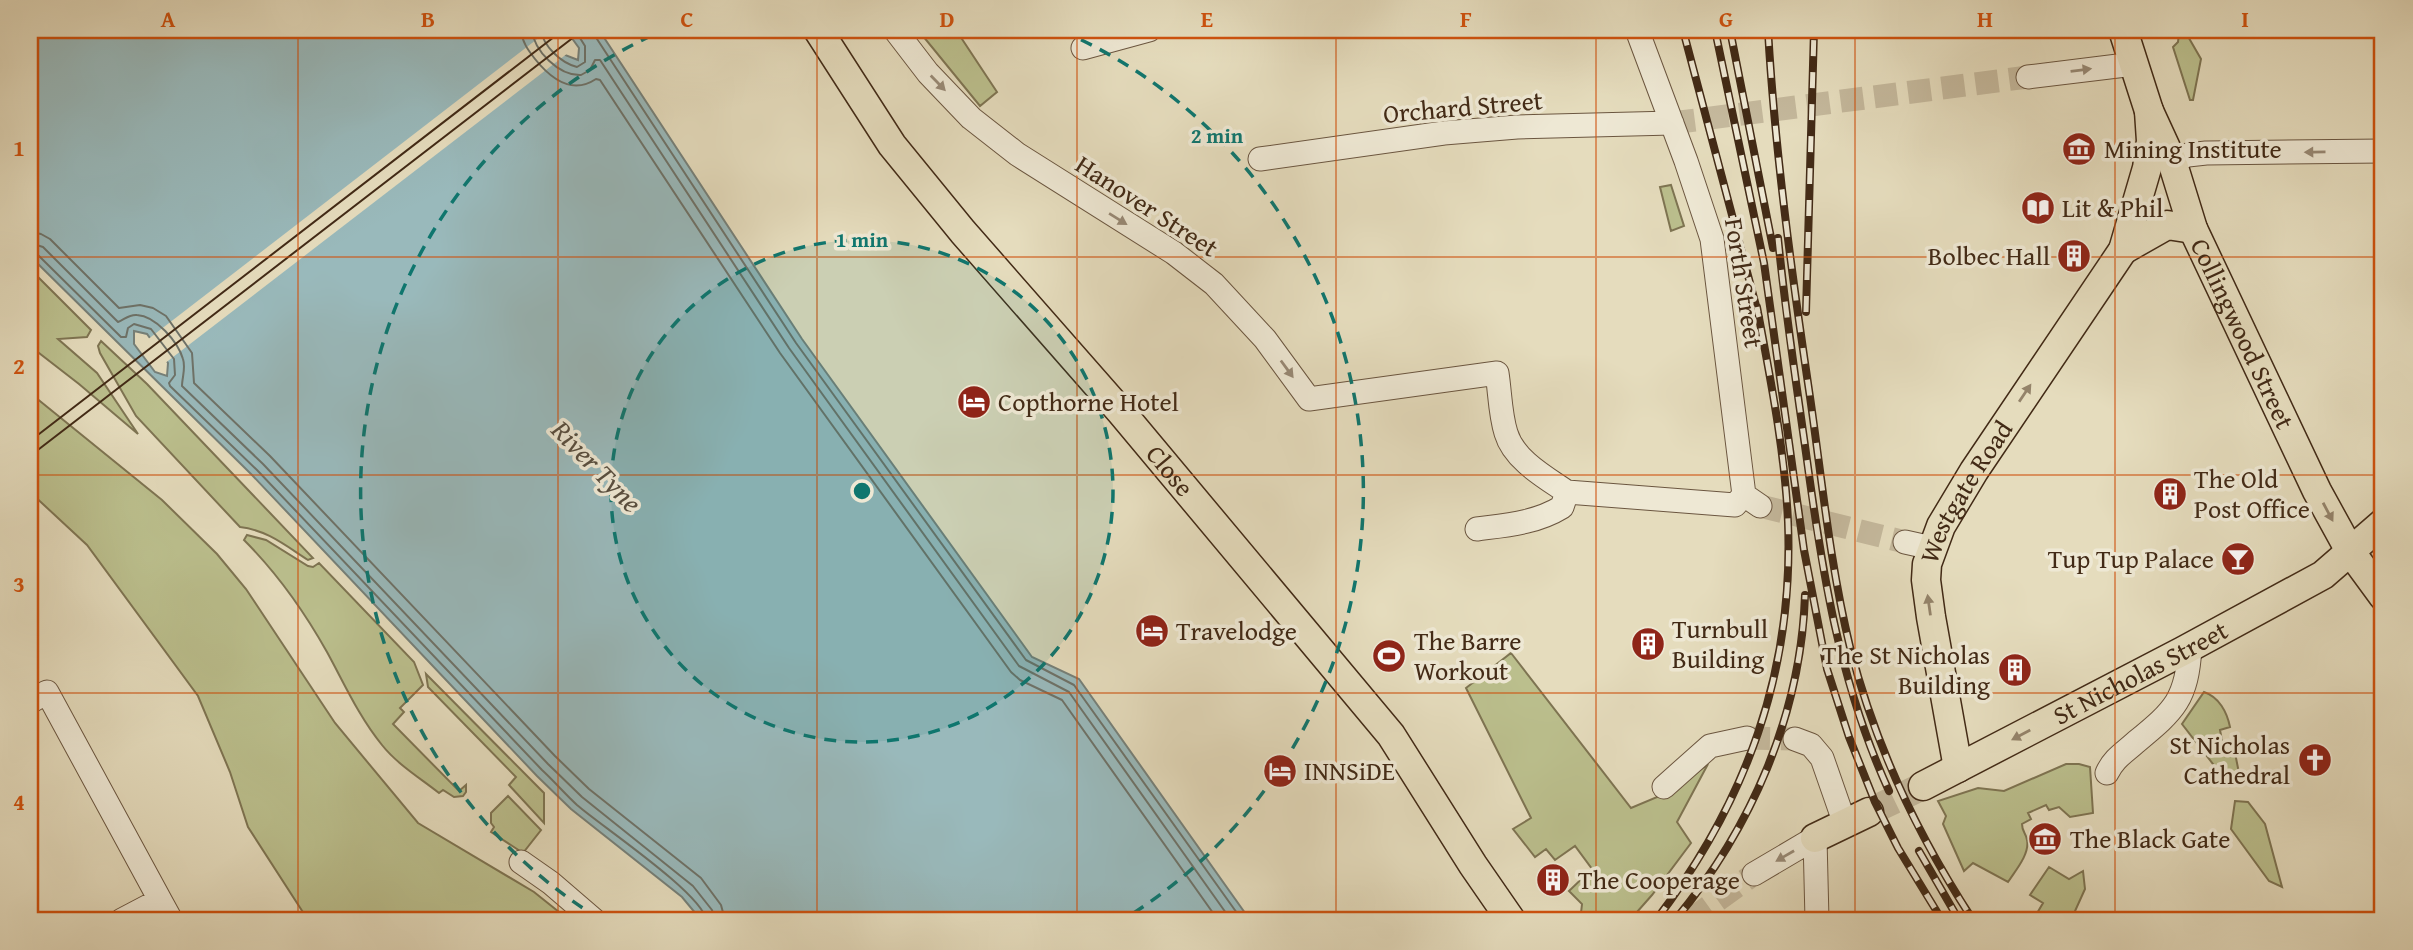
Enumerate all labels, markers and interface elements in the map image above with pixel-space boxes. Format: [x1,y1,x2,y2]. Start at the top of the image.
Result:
text: A [161,2,176,35]
text: B [421,2,435,35]
text: C [680,2,694,35]
text: D [940,2,955,35]
text: E [1201,2,1213,35]
text: F [1460,2,1472,35]
text: G [1719,2,1733,35]
text: H [1977,2,1993,35]
text: I [2241,2,2249,35]
one-way arrow [2070,65,2092,76]
one-way arrow [929,74,945,91]
street label: Orchard Street [1382,80,1544,133]
text: 2 min [1191,120,1244,151]
place label: Mining Institute [2104,129,2282,168]
museum icon: Mining Institute [2060,130,2098,168]
text: 1 [13,131,25,164]
street label: Hanover Street [1068,145,1227,266]
one-way arrow [2304,146,2326,158]
place label: Lit & Phil [2062,188,2163,227]
library icon: Lit & Phil [2019,189,2057,227]
one-way arrow [1109,213,1128,226]
street label: Forth Street [1715,215,1774,351]
text: 1 min [836,224,889,255]
street label: Collingwood Street [2181,232,2305,435]
place label: Bolbec Hall [1928,236,2050,275]
building icon: Bolbec Hall [2055,237,2093,275]
text: 2 [13,349,25,382]
one-way arrow [1279,360,1293,378]
place label: Copthorne Hotel [998,382,1179,421]
hotel icon: Copthorne Hotel [955,383,993,421]
one-way arrow [2018,383,2031,403]
water label: River Tyne [542,409,652,521]
street label: Westgate Road [1909,412,2022,568]
street label: Close [1137,436,1204,505]
place label: The Old Post Office [2194,459,2310,528]
building icon: The Old Post Office [2151,475,2189,513]
centre of rings [850,479,874,503]
one-way arrow [2322,502,2334,522]
place label: Tup Tup Palace [2048,539,2214,578]
bar icon: Tup Tup Palace [2219,540,2257,578]
text: 3 [13,567,25,600]
one-way arrow [1923,594,1934,616]
place label: Turnbull Building [1672,609,1768,678]
street label: St Nicholas Street [2046,610,2234,734]
place label: Travelodge [1176,611,1297,650]
hotel icon: Travelodge [1133,612,1171,650]
place label: The Barre Workout [1414,621,1521,690]
building icon: Turnbull Building [1629,625,1667,663]
place label: The St Nicholas Building [1822,635,1990,704]
sports icon: The Barre Workout [1370,637,1408,675]
building icon: The St Nicholas Building [1996,651,2034,689]
place label: St Nicholas Cathedral [2169,725,2290,794]
one-way arrow [2011,730,2031,741]
church icon: St Nicholas Cathedral [2296,741,2334,779]
place label: INNSiDE [1304,751,1395,790]
hotel icon: INNSiDE [1261,752,1299,790]
text: 4 [13,785,25,818]
place label: The Black Gate [2070,819,2230,858]
museum icon: The Black Gate [2026,820,2064,858]
one-way arrow [1775,850,1794,862]
place label: The Cooperage [1578,860,1740,899]
building icon: The Cooperage [1534,861,1572,899]

